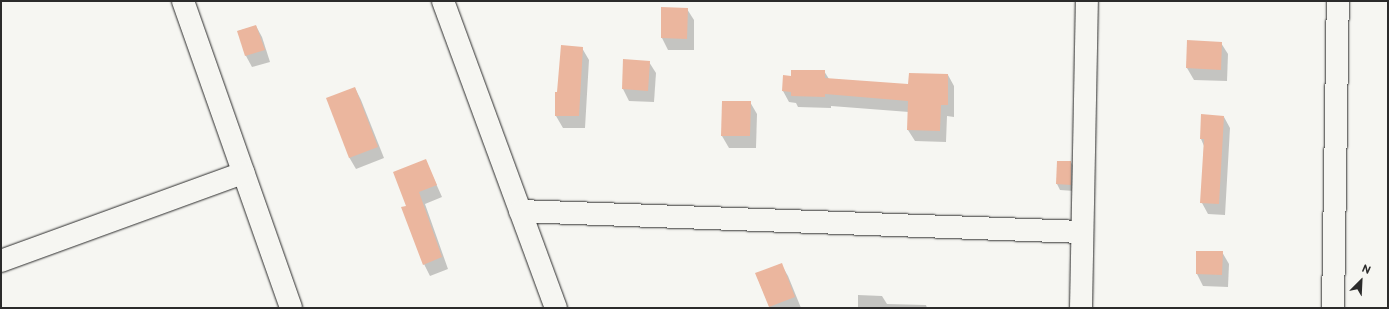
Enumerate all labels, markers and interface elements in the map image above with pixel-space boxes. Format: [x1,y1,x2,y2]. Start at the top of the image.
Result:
north arrow [1341,261,1381,301]
text: N [1360,262,1372,277]

